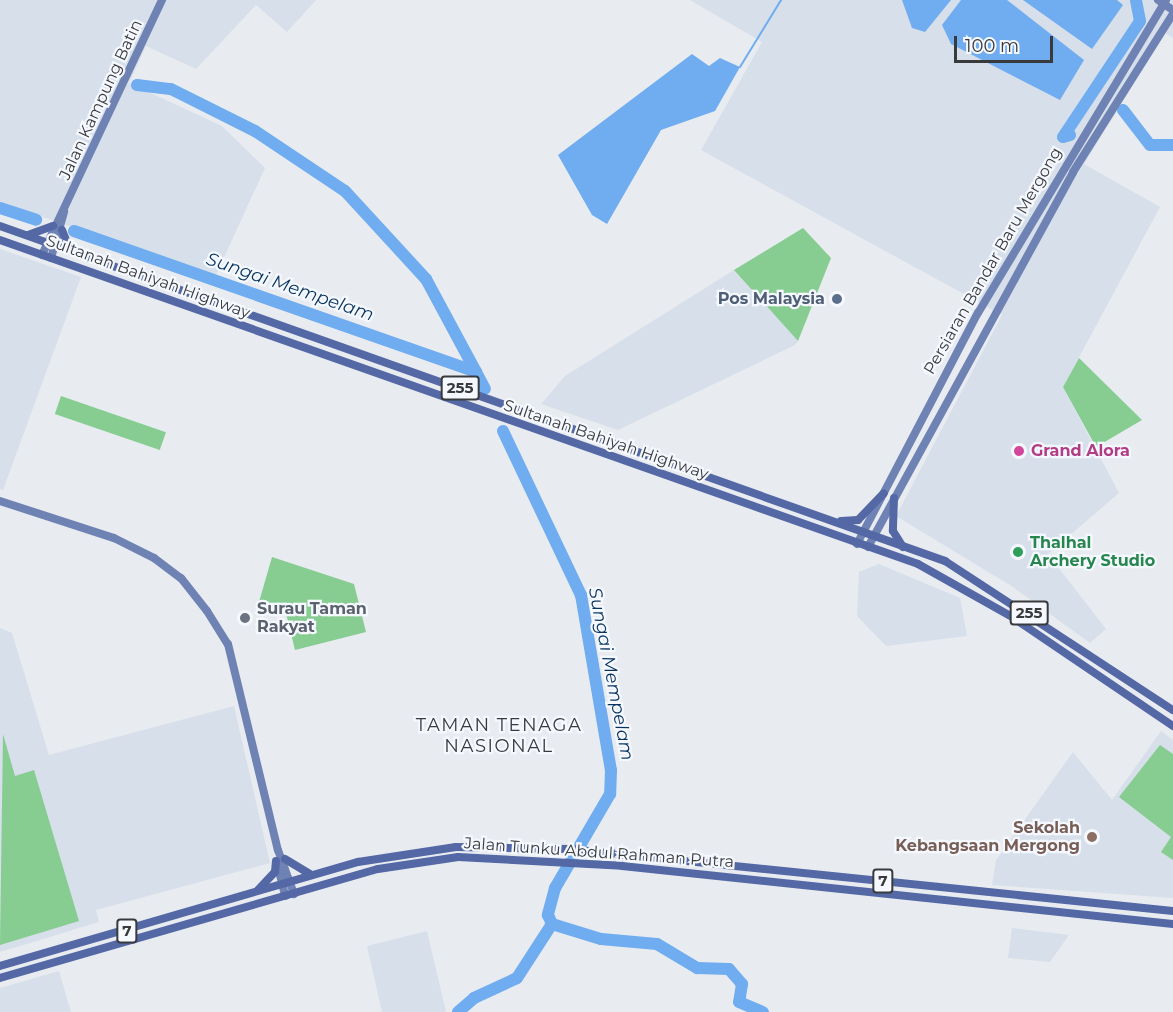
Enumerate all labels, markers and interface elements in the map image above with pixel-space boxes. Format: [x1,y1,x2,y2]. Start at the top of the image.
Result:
street label: Jalan Kampung Batin [55,17,147,183]
scale bar [957,24,1056,62]
text: 100 m [965,35,1019,57]
street label: Persiaran Bandar Baru Mergong [920,144,1066,378]
street label: Sultanah Bahiyah Highway [43,231,253,323]
water label: Sungai Mempelam [203,248,377,326]
place label: Pos Malaysia [718,289,825,309]
marker: Pos Malaysia [830,292,844,306]
road number: 255 [440,376,480,400]
street label: Sultanah Bahiyah Highway [501,396,711,484]
place label: Grand Alora [1031,441,1130,461]
marker: Grand Alora [1012,444,1026,458]
place label: Thalhal Archery Studio [1030,533,1155,571]
marker: Thalhal Archery Studio [1011,545,1025,559]
water label: Sungai Mempelam [584,586,638,762]
place label: Surau Taman Rakyat [257,599,367,637]
road number: 255 [1010,601,1048,625]
marker: Surau Taman Rakyat [238,611,252,625]
district label: TAMAN TENAGA NASIONAL [416,715,582,758]
place label: Sekolah Kebangsaan Mergong [895,818,1080,856]
marker: Sekolah Kebangsaan Mergong [1085,830,1099,844]
street label: Jalan Tunku Abdul Rahman Putra [463,834,735,872]
road number: 7 [871,869,895,893]
road number: 7 [115,919,139,943]

